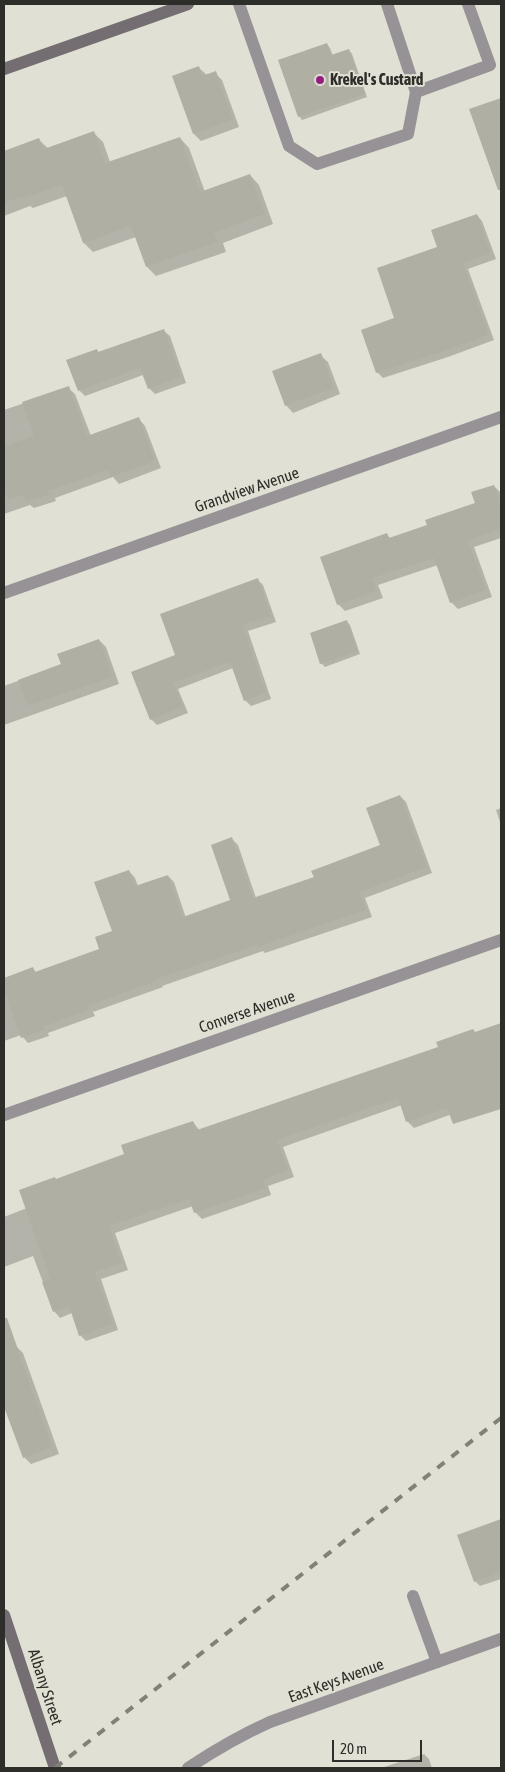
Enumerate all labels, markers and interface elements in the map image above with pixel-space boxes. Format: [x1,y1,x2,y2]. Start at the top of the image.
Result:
place label: Krekel's Custard [330,70,423,90]
marker: Krekel's Custard [314,74,326,86]
street label: Grandview Avenue [192,463,302,517]
street label: Converse Avenue [196,987,298,1037]
street label: Albany Street [24,1647,66,1727]
street label: East Keys Avenue [286,1655,386,1707]
scale bar [335,1730,425,1762]
text: 20 m [340,1740,367,1757]

